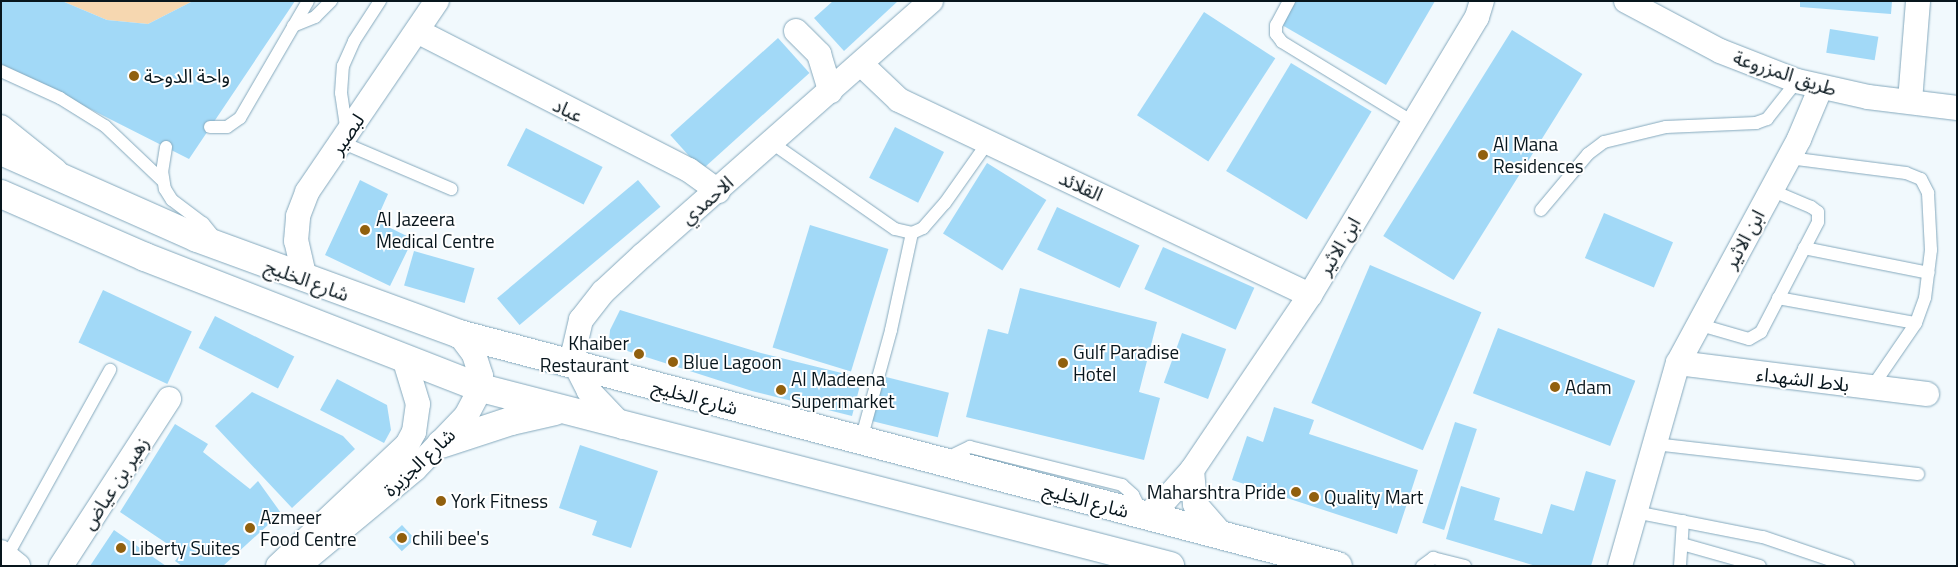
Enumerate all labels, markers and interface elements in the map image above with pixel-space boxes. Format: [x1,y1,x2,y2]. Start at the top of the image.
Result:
street label: طريق المزروعة [1730,46,1840,100]
place label: واحة الدوحة [144,65,230,87]
marker: واحة الدوحة [128,70,140,82]
street label: عباد [549,93,587,127]
street label: لبصير [325,109,369,159]
place label: Al Mana Residences [1493,133,1584,177]
marker: Al Mana Residences [1477,149,1489,161]
street label: القلائد [1056,166,1106,206]
street label: الاحمدي [676,171,738,229]
street label: ابن الاثير [1719,206,1769,272]
place label: Al Jazeera Medical Centre [376,208,495,252]
street label: ابن الاثير [1313,213,1365,279]
marker: Al Jazeera Medical Centre [358,223,372,237]
street label: شارع الخليج [262,254,352,306]
place label: Khaiber Restaurant [540,332,629,376]
place label: Gulf Paradise Hotel [1073,341,1179,385]
marker: Khaiber Restaurant [633,348,645,360]
place label: Blue Lagoon [683,351,782,373]
marker: Blue Lagoon [667,356,679,368]
marker: Gulf Paradise Hotel [1057,357,1069,369]
street label: بلاط الشهداء [1755,362,1851,396]
place label: Al Madeena Supermarket [791,368,895,412]
street label: شارع الخليج [650,375,740,419]
place label: Adam [1565,376,1612,398]
marker: Adam [1549,381,1561,393]
marker: Al Madeena Supermarket [775,384,787,396]
street label: شارع الجزيرة [378,423,460,501]
street label: زهير بن عياض [77,432,153,534]
street label: شارع الخليج [1041,478,1131,522]
place label: Maharshtra Pride [1147,481,1286,503]
marker: Maharshtra Pride [1290,486,1302,498]
place label: Quality Mart [1324,486,1423,508]
place label: York Fitness [451,490,548,512]
marker: Quality Mart [1308,491,1320,503]
marker: York Fitness [435,495,447,507]
place label: Azmeer Food Centre [260,506,356,550]
marker: Azmeer Food Centre [244,522,256,534]
place label: chili bee's [412,527,489,549]
marker: chili bee's [396,532,408,544]
place label: Liberty Suites [131,537,240,559]
marker: Liberty Suites [115,542,127,554]

